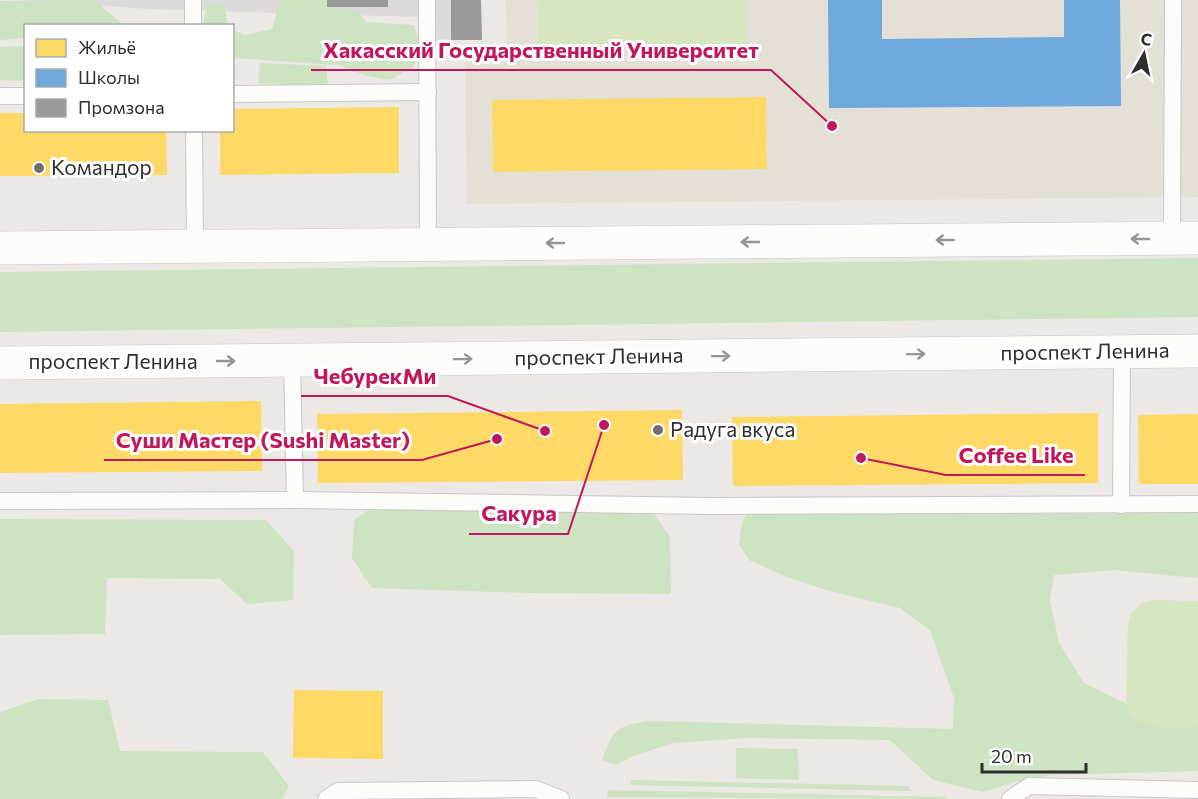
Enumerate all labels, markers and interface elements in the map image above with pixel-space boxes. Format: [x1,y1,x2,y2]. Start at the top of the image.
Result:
legend [24,24,234,132]
north arrow [1114,24,1174,84]
text: С [1140,28,1153,49]
callout: Хакасский Государственный Университет [311,30,771,70]
text: Жильё [78,36,136,58]
text: Хакасский Государственный Университет [323,36,759,63]
text: Школы [78,66,140,88]
text: Промзона [78,96,165,118]
place label: Командор [51,154,152,179]
marker: Командор [32,161,46,175]
one-way arrow [1130,233,1150,245]
one-way arrow [935,234,955,246]
one-way arrow [740,236,760,248]
one-way arrow [545,237,565,249]
street label: проспект Ленина [1000,337,1170,364]
street label: проспект Ленина [514,342,684,369]
street label: проспект Ленина [28,348,198,373]
one-way arrow [906,348,926,360]
one-way arrow [711,350,731,362]
one-way arrow [453,353,473,365]
one-way arrow [216,355,236,367]
callout: ЧебурекМи [301,356,448,396]
text: ЧебурекМи [314,362,436,389]
place label: Радуга вкуса [670,416,795,441]
callout: Суши Мастер (Sushi Master) [104,420,422,460]
marker: Радуга вкуса [651,423,665,437]
text: Суши Мастер (Sushi Master) [116,426,410,453]
callout: Coffee Like [946,435,1085,475]
text: Coffee Like [958,441,1074,468]
callout: Сакура [469,494,568,534]
text: Сакура [481,499,557,526]
scale bar [982,736,1086,774]
text: 20 m [991,745,1032,767]

